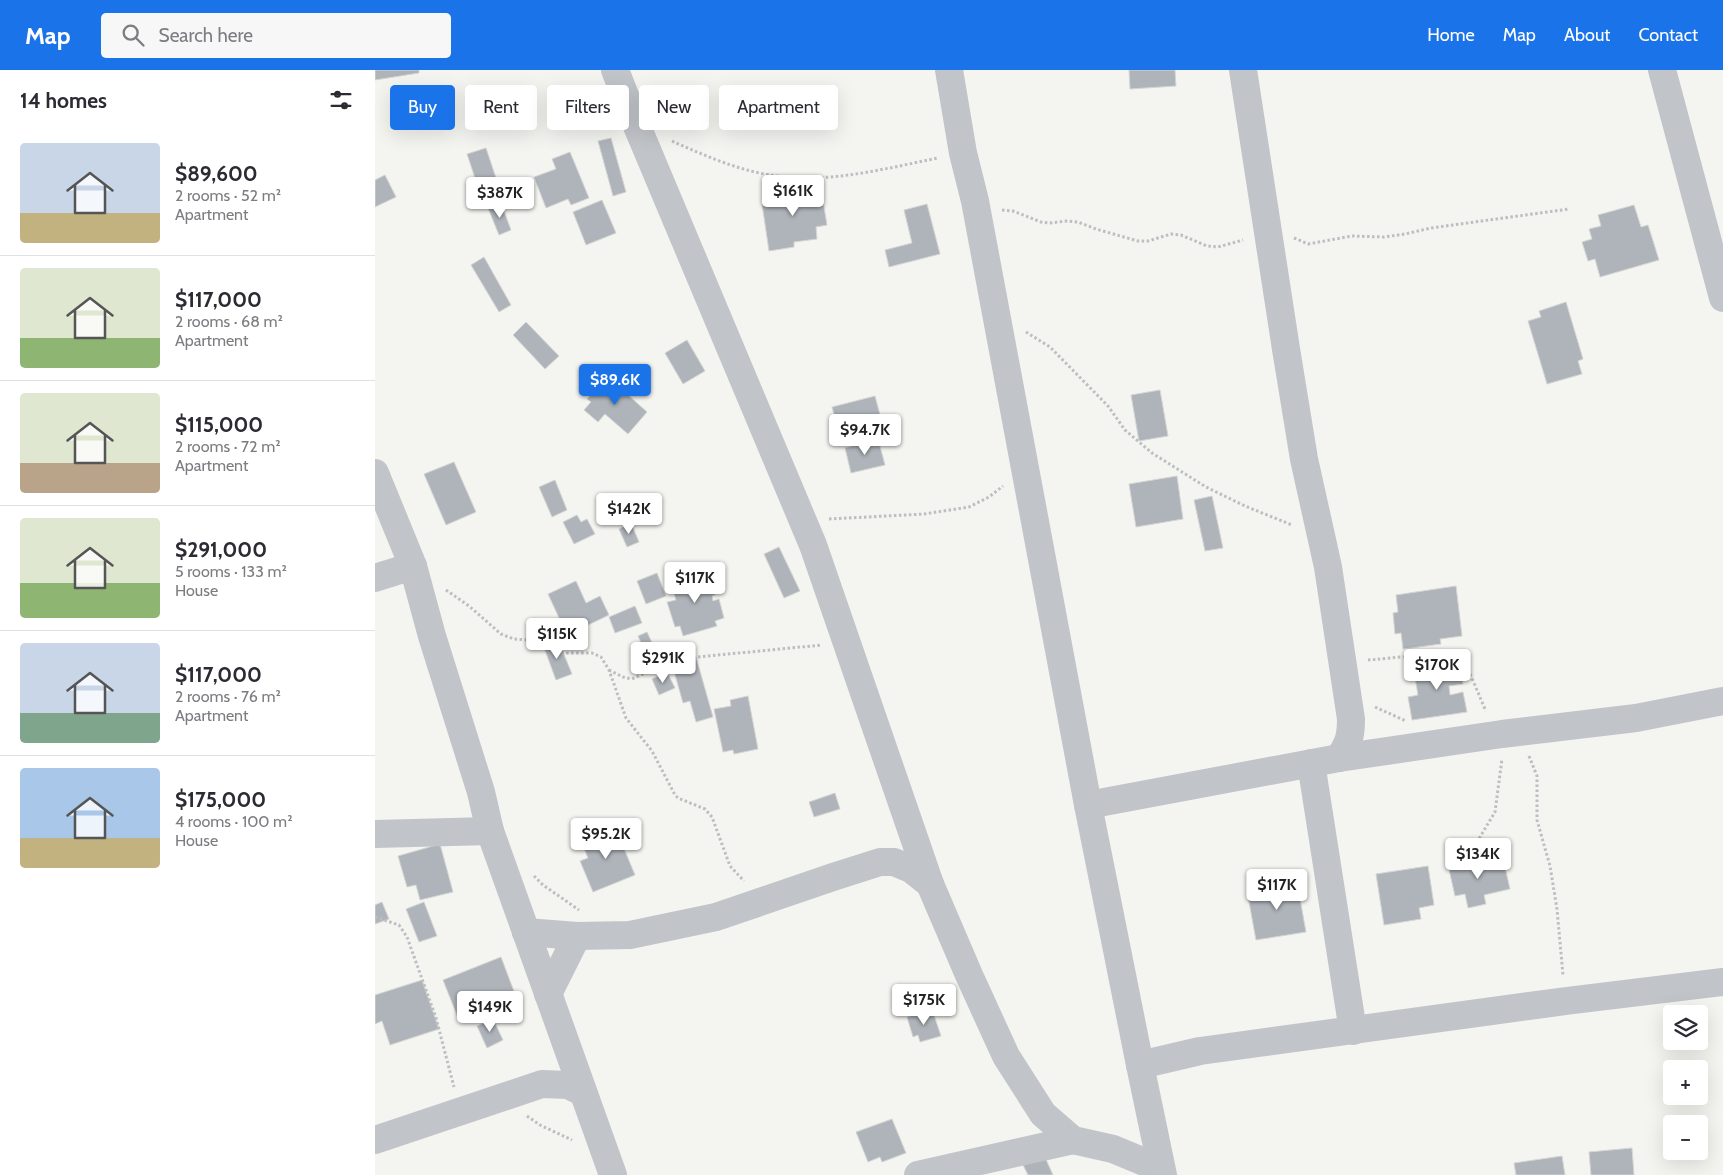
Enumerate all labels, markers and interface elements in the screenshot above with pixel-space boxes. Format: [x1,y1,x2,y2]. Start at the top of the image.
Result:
search box [101,13,451,58]
text: Map [25,21,71,50]
icon: search [119,21,147,49]
text: Search here [159,24,253,47]
text: Home [1427,24,1475,46]
text: Map [1503,24,1536,46]
text: About [1564,24,1610,46]
text: Contact [1638,24,1698,46]
chip: Buy [390,85,455,130]
chip: Rent [465,85,537,130]
chip: Filters [547,85,629,130]
chip: New [639,85,709,130]
chip: Apartment [719,85,838,130]
icon: filters [327,86,355,114]
text: 14 homes [20,88,107,113]
text: $89,600 [175,161,258,186]
icon: home [60,163,120,223]
pin: $161K [758,174,828,217]
pin: $387K [465,176,535,219]
text: $161K [773,181,813,200]
text: $387K [477,183,523,202]
text: 2 rooms · 52 m² [175,186,281,205]
text: Apartment [175,205,248,224]
text: $117,000 [175,287,262,312]
icon: home [60,288,120,348]
text: 2 rooms · 68 m² [175,312,283,331]
text: Apartment [175,331,248,350]
pin: $89.6K [574,364,656,406]
text: $89.6K [590,370,640,389]
text: $115,000 [175,412,263,437]
icon: home [60,413,120,473]
pin: $94.7K [824,414,906,456]
text: $94.7K [840,420,890,439]
text: 2 rooms · 72 m² [175,437,280,456]
text: Apartment [175,456,248,475]
pin: $142K [594,492,664,535]
text: $142K [607,499,651,518]
text: $291,000 [175,537,267,562]
icon: home [60,538,120,598]
text: 5 rooms · 133 m² [175,562,287,581]
pin: $117K [660,562,730,604]
text: $117K [675,568,715,587]
text: House [175,581,218,600]
pin: $115K [522,618,592,660]
text: $115K [537,624,577,643]
pin: $291K [628,642,698,684]
text: $291K [642,648,684,667]
pin: $170K [1402,648,1472,691]
text: $170K [1415,655,1459,674]
text: $117,000 [175,662,262,687]
icon: home [60,663,120,723]
text: 2 rooms · 76 m² [175,687,281,706]
text: Apartment [175,706,248,725]
text: $175,000 [175,787,266,812]
icon: home [60,788,120,848]
text: 4 rooms · 100 m² [175,812,292,831]
pin: $95.2K [565,818,647,860]
text: $95.2K [582,824,630,843]
text: House [175,831,218,850]
pin: $134K [1443,838,1513,880]
text: $134K [1456,844,1500,863]
pin: $117K [1242,868,1312,911]
text: $117K [1257,875,1297,894]
pin: $175K [889,984,959,1026]
pin: $149K [455,990,525,1033]
text: $175K [903,990,945,1009]
text: $149K [468,997,512,1016]
map controls [1663,1005,1708,1160]
button: layers [1663,1005,1708,1050]
button: + [1663,1060,1708,1105]
button: − [1663,1115,1708,1160]

